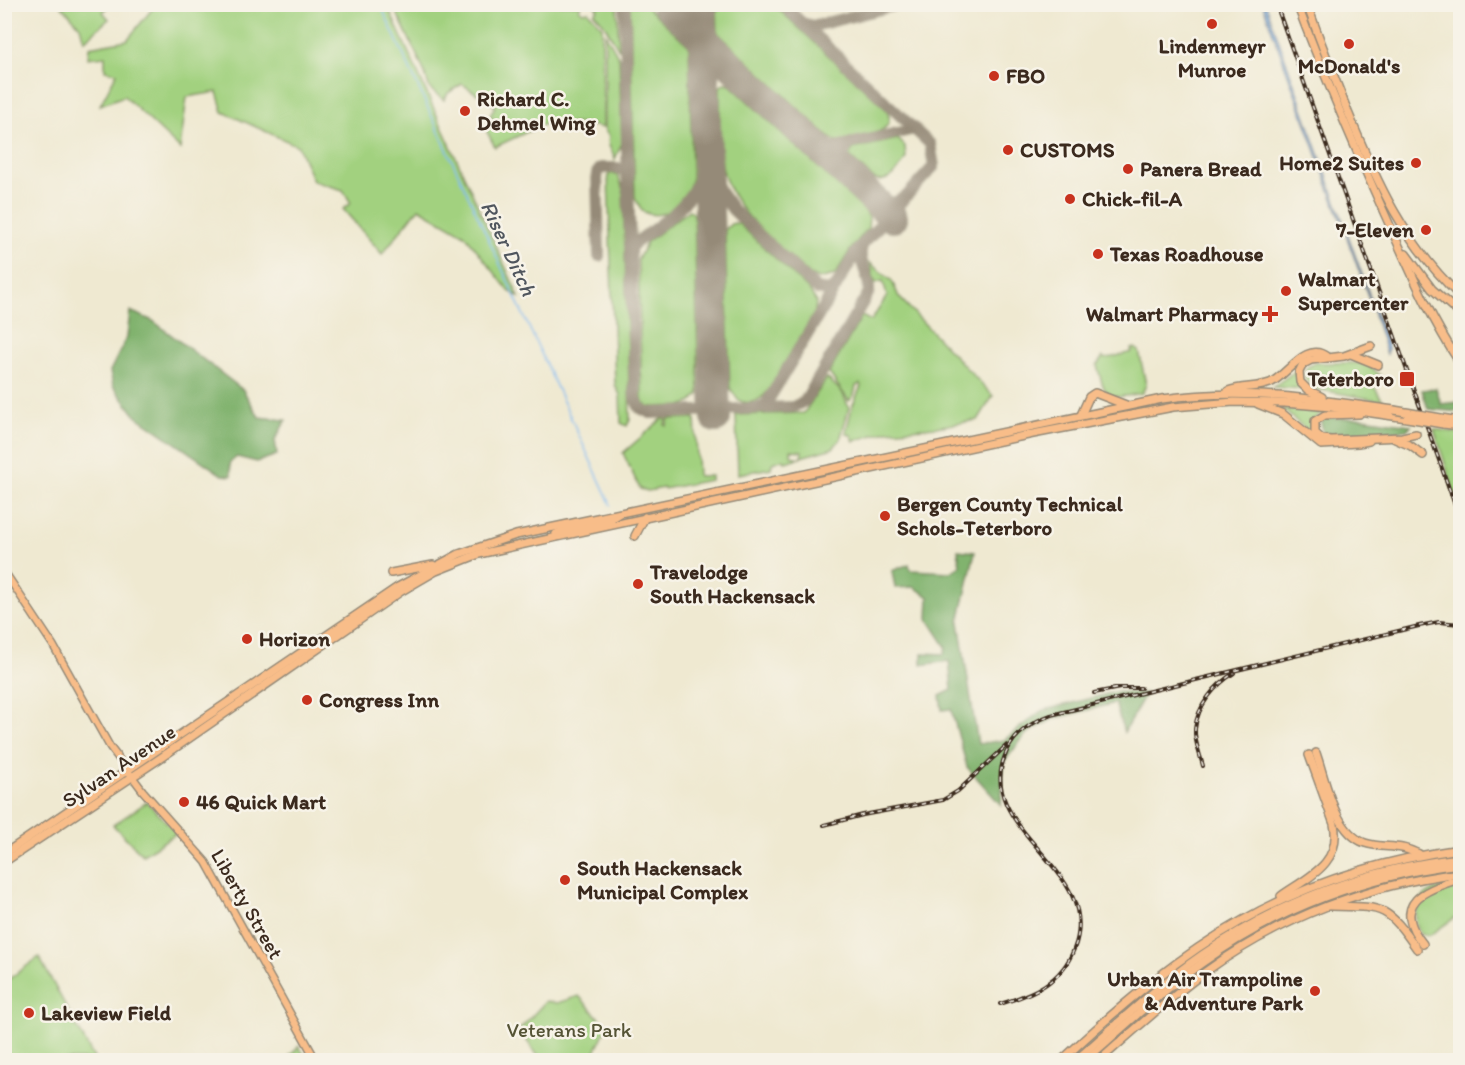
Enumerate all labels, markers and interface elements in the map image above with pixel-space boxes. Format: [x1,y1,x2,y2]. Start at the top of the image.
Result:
marker: Lindenmeyr Munroe [1205,17,1219,31]
place label: Lindenmeyr Munroe [1159,33,1266,82]
marker: McDonald's [1342,37,1356,51]
place label: McDonald's [1298,53,1400,78]
place label: FBO [1006,63,1045,88]
marker: FBO [987,69,1001,83]
place label: Richard C. Dehmel Wing [477,86,596,136]
marker: Richard C. Dehmel Wing [458,104,472,118]
place label: CUSTOMS [1020,137,1115,162]
marker: CUSTOMS [1001,143,1015,157]
place label: Home2 Suites [1279,150,1404,175]
place label: Panera Bread [1140,156,1262,181]
marker: Home2 Suites [1409,156,1423,170]
marker: Panera Bread [1121,162,1135,176]
place label: Chick-fil-A [1082,186,1183,211]
marker: Chick-fil-A [1063,192,1077,206]
water label: Riser Ditch [475,196,543,301]
place label: 7-Eleven [1335,217,1414,242]
marker: 7-Eleven [1419,223,1433,237]
place label: Texas Roadhouse [1109,241,1264,266]
marker: Texas Roadhouse [1091,247,1105,261]
place label: Walmart Supercenter [1298,266,1409,316]
marker: Walmart Supercenter [1279,284,1293,298]
place label: Walmart Pharmacy [1086,301,1259,327]
marker: Walmart Pharmacy [1263,307,1277,321]
place label: Teterboro [1307,366,1394,391]
marker: Teterboro [1398,370,1416,388]
place label: Bergen County Technical Schols-Teterboro [897,491,1124,540]
marker: Bergen County Technical Schols-Teterboro [878,509,892,523]
place label: Travelodge South Hackensack [649,559,815,608]
marker: Travelodge South Hackensack [631,577,645,591]
place label: Horizon [259,626,330,651]
marker: Horizon [240,632,254,646]
place label: Congress Inn [319,687,439,713]
marker: Congress Inn [300,693,314,707]
street label: Sylvan Avenue [57,718,180,813]
place label: 46 Quick Mart [196,789,326,814]
marker: 46 Quick Mart [177,795,191,809]
street label: Liberty Street [206,844,289,963]
place label: South Hackensack Municipal Complex [577,855,748,905]
marker: South Hackensack Municipal Complex [558,873,572,887]
place label: Urban Air Trampoline & Adventure Park [1107,966,1304,1015]
marker: Urban Air Trampoline & Adventure Park [1308,984,1322,998]
place label: Lakeview Field [41,1000,172,1025]
marker: Lakeview Field [22,1006,36,1020]
park label: Veterans Park [506,1017,632,1042]

